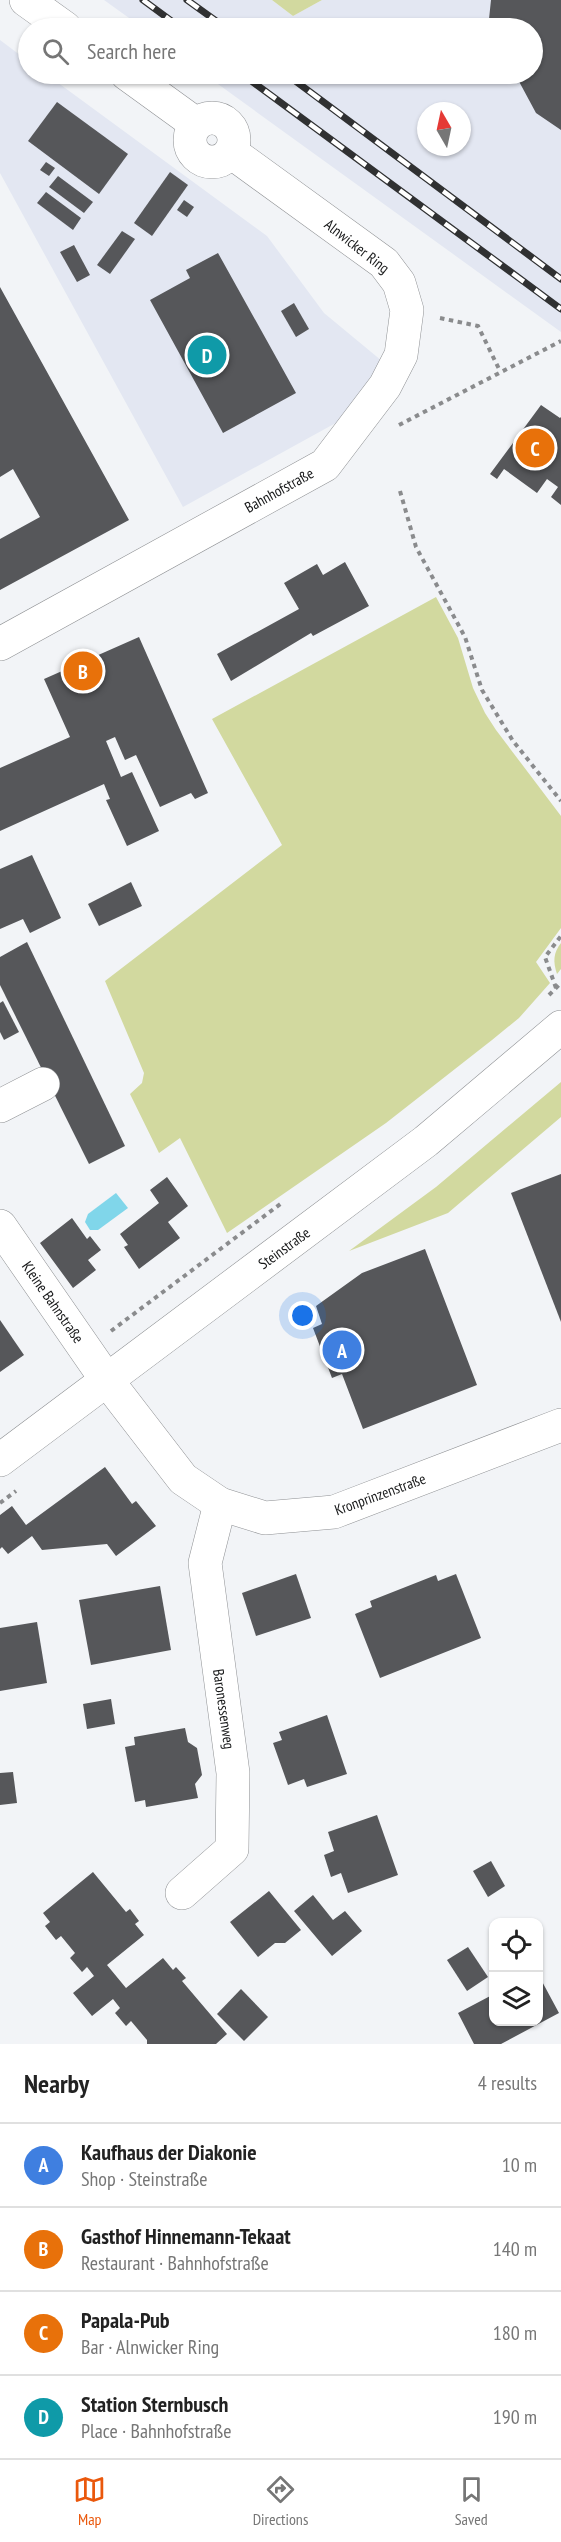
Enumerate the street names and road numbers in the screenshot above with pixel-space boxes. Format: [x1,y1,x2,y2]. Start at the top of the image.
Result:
street label: Alnwicker Ring [321,215,393,277]
street label: Bahnhofstraße [241,463,317,517]
street label: Steinstraße [254,1223,314,1273]
street label: Kleine Bahnstraße [18,1257,88,1347]
street label: Kronprinzenstraße [332,1469,428,1519]
street label: Baronessenweg [209,1668,239,1750]

